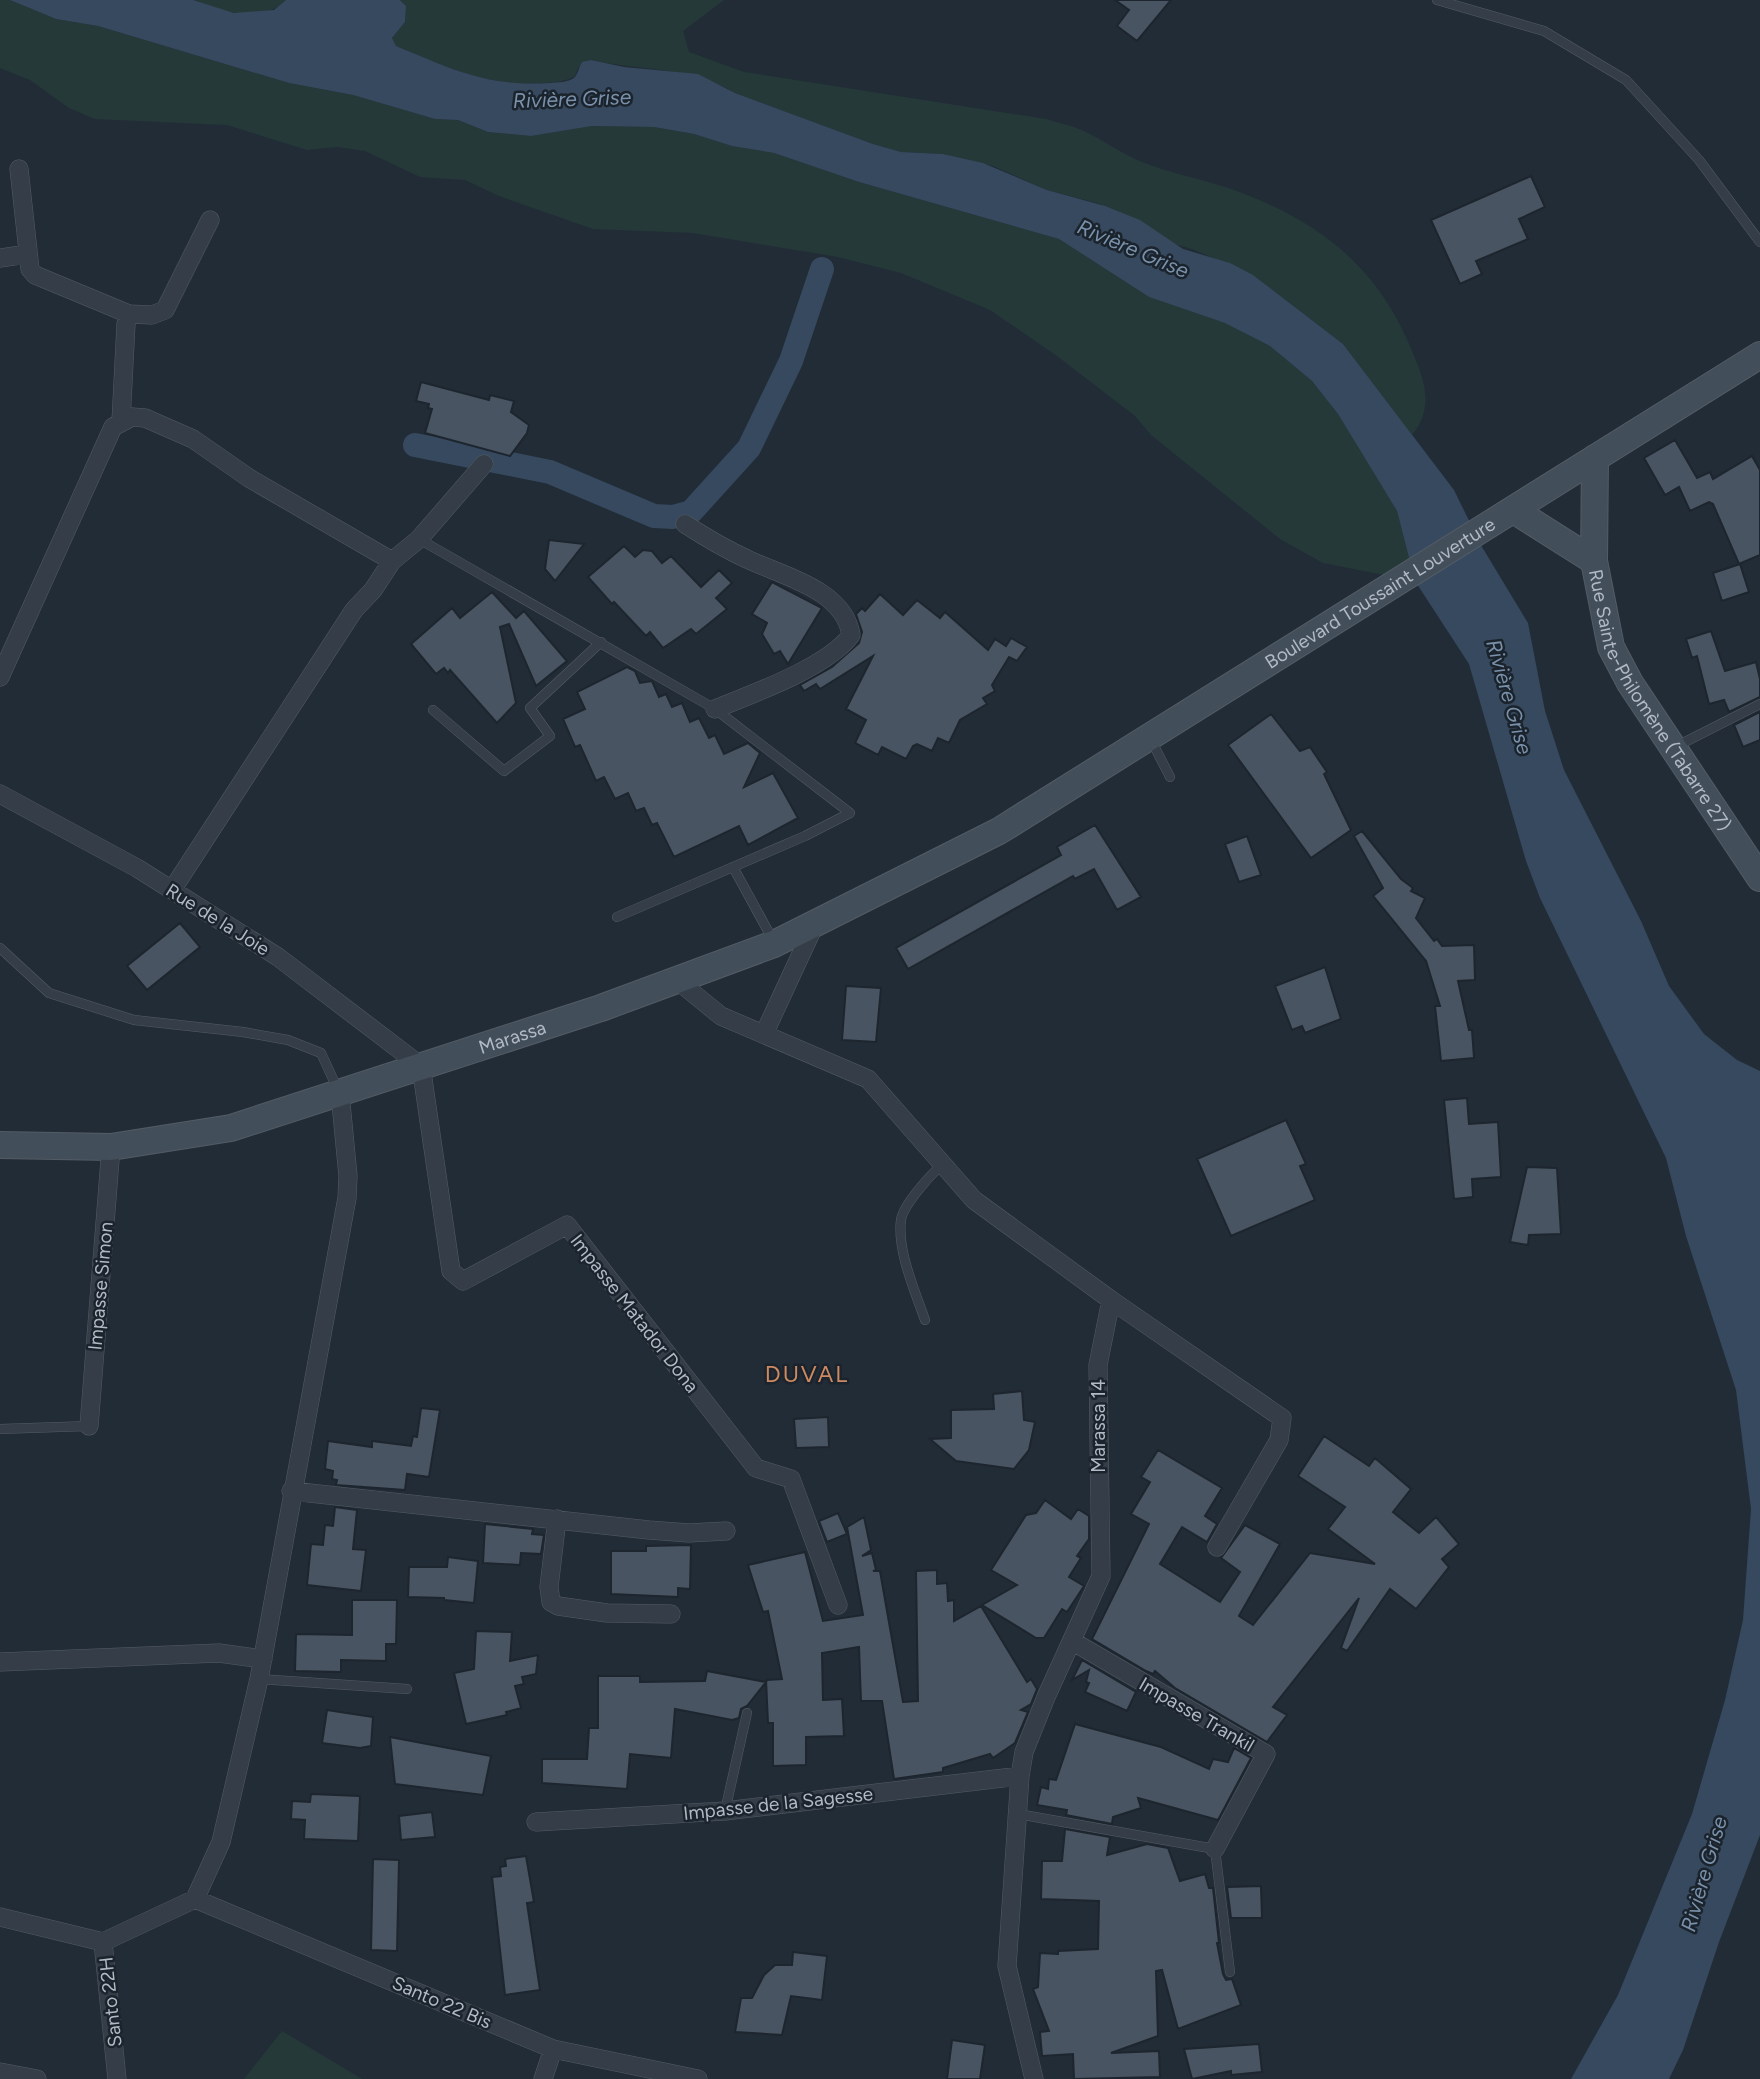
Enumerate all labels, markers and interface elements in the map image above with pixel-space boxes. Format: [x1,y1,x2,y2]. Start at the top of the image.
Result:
water label: Rivière Grise [512,84,632,113]
water label: Rivière Grise [1074,214,1193,283]
street label: Boulevard Toussaint Louverture [1261,513,1500,674]
street label: Rue Sainte-Philomène (Tabarre 27) [1584,567,1736,835]
water label: Rivière Grise [1481,636,1538,758]
street label: Rue de la Joie [162,878,274,960]
street label: Marassa [476,1016,549,1059]
street label: Impasse Simon [83,1221,118,1351]
street label: Impasse Matador Dona [565,1229,704,1397]
district label: DUVAL [765,1360,849,1388]
street label: Marassa 14 [1087,1379,1110,1473]
street label: Impasse Trankil [1135,1672,1258,1757]
street label: Impasse de la Sagesse [682,1782,874,1825]
water label: Rivière Grise [1675,1813,1732,1934]
street label: Santo 22H [94,1956,127,2048]
street label: Santo 22 Bis [389,1971,495,2034]

